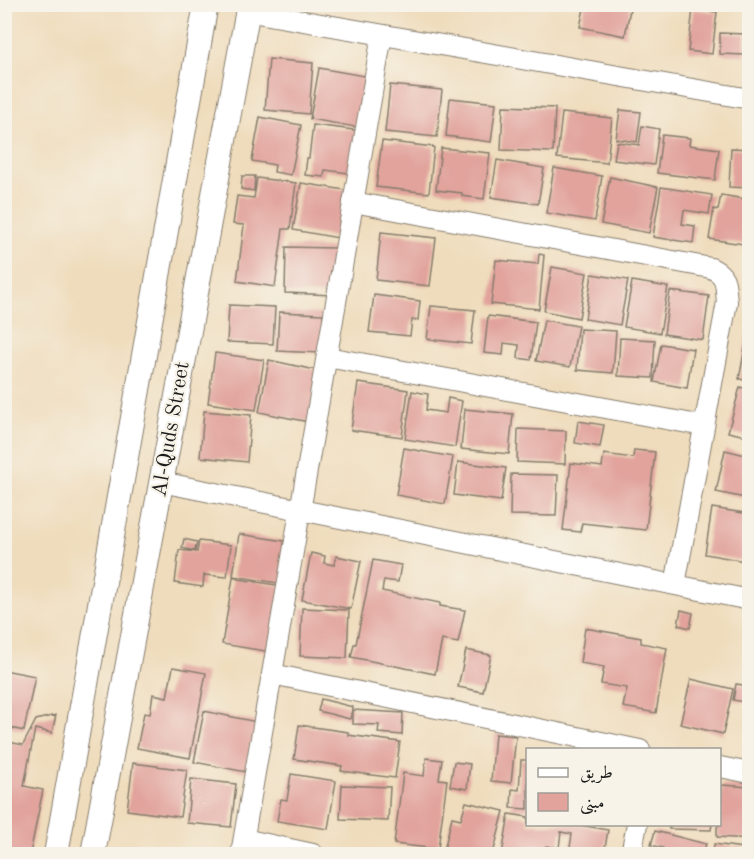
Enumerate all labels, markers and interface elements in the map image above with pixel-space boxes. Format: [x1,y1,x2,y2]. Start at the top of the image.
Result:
street label: Al-Quds Street [149,360,194,499]
legend [526,748,721,826]
text: طريق [580,764,613,784]
text: مبنى [580,794,605,815]

